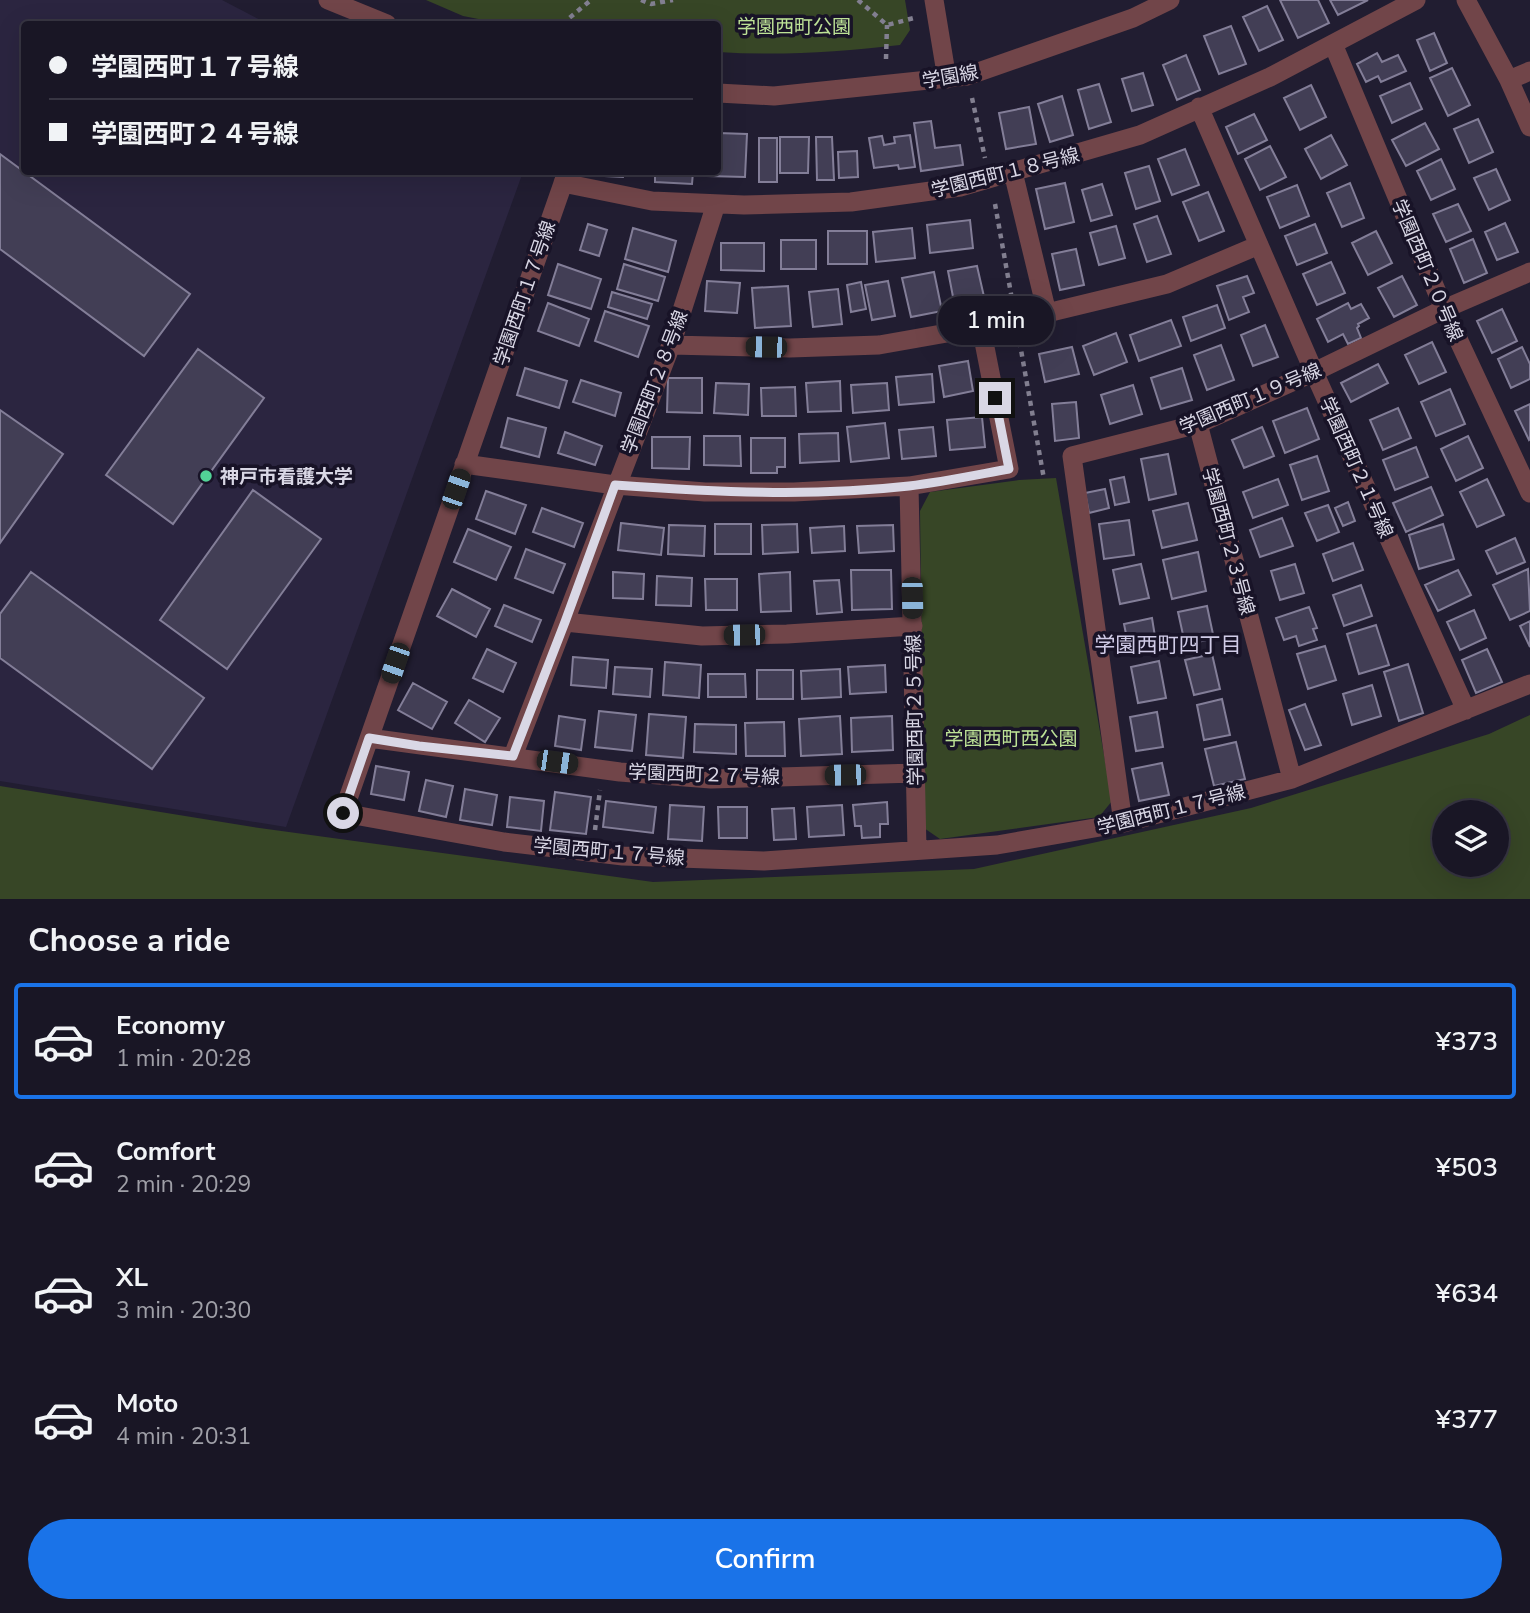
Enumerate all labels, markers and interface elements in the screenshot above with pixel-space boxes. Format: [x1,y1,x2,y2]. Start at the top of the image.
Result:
park label: 学園西町公園 [737,14,851,40]
text: 学園西町１７号線 [91,50,299,85]
street label: 学園線 [920,59,981,95]
text: 学園西町２４号線 [91,117,299,152]
street label: 学園西町１８号線 [928,142,1082,204]
street label: 学園西町２０号線 [1385,195,1469,345]
street label: 学園西町１７号線 [488,217,562,369]
callout: 1 min [937,296,1053,346]
text: 1 min [967,305,1025,336]
street label: 学園西町２８号線 [616,307,694,458]
car [745,336,788,358]
street label: 学園西町１９号線 [1175,357,1325,441]
route end [979,382,1011,414]
street label: 学園西町２１号線 [1313,393,1399,542]
place label: 神戸市看護大学 [220,464,353,490]
street label: 学園西町２３号線 [1196,464,1260,618]
car [440,466,473,512]
marker: 神戸市看護大学 [198,468,214,484]
car [902,577,923,619]
car [723,624,766,646]
district label: 学園西町四丁目 [1095,631,1242,659]
street label: 学園西町２５号線 [901,634,929,786]
car [379,640,412,686]
park label: 学園西町西公園 [944,726,1078,752]
car [535,749,580,775]
street label: 学園西町２７号線 [628,759,780,791]
car [824,764,867,786]
street label: 学園西町１７号線 [1094,779,1248,841]
route start [327,797,359,829]
map controls [1432,800,1509,877]
button: layers [1432,800,1509,877]
street label: 学園西町１７号線 [532,832,686,872]
text: Choose a ride [28,919,230,962]
text: Economy [116,1008,225,1043]
icon: car [32,1010,95,1073]
text: ¥373 [1436,1024,1498,1059]
text: 1 min · 20:28 [116,1043,251,1074]
text: Comfort [116,1134,216,1169]
icon: car [32,1136,95,1199]
text: ¥503 [1436,1150,1498,1185]
text: 2 min · 20:29 [116,1169,251,1200]
text: XL [116,1260,148,1295]
icon: car [32,1262,95,1325]
text: ¥634 [1436,1276,1498,1311]
text: 3 min · 20:30 [116,1295,251,1326]
text: Moto [116,1386,178,1421]
icon: car [32,1388,95,1451]
text: ¥377 [1436,1402,1498,1437]
text: 4 min · 20:31 [116,1421,251,1452]
button: Confirm [28,1519,1502,1599]

